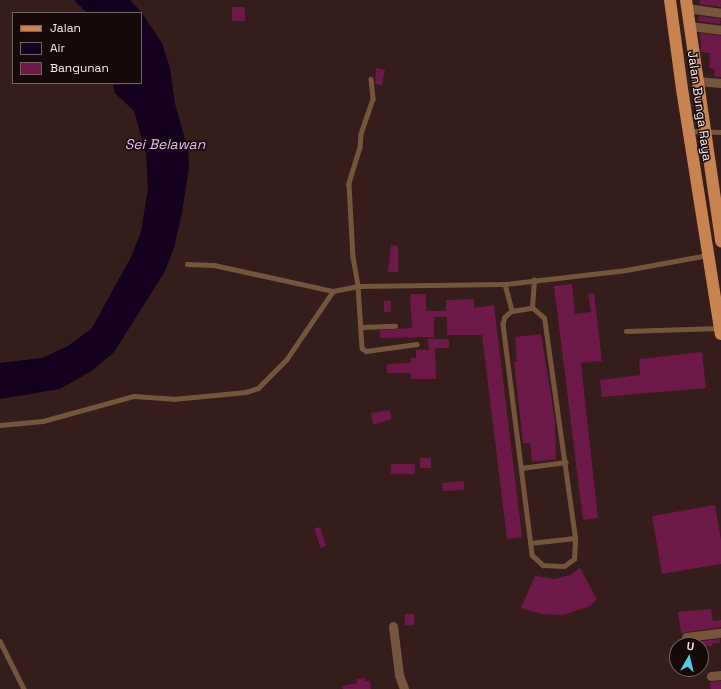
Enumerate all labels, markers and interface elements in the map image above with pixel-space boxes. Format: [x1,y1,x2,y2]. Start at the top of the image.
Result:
legend [12,12,142,84]
text: Jalan [50,20,81,36]
text: Air [50,40,65,56]
street label: Jalan Bunga Raya [684,50,714,162]
text: Bangunan [50,60,109,76]
water label: Sei Belawan [125,136,205,152]
north arrow [669,637,709,677]
text: U [686,639,695,654]

